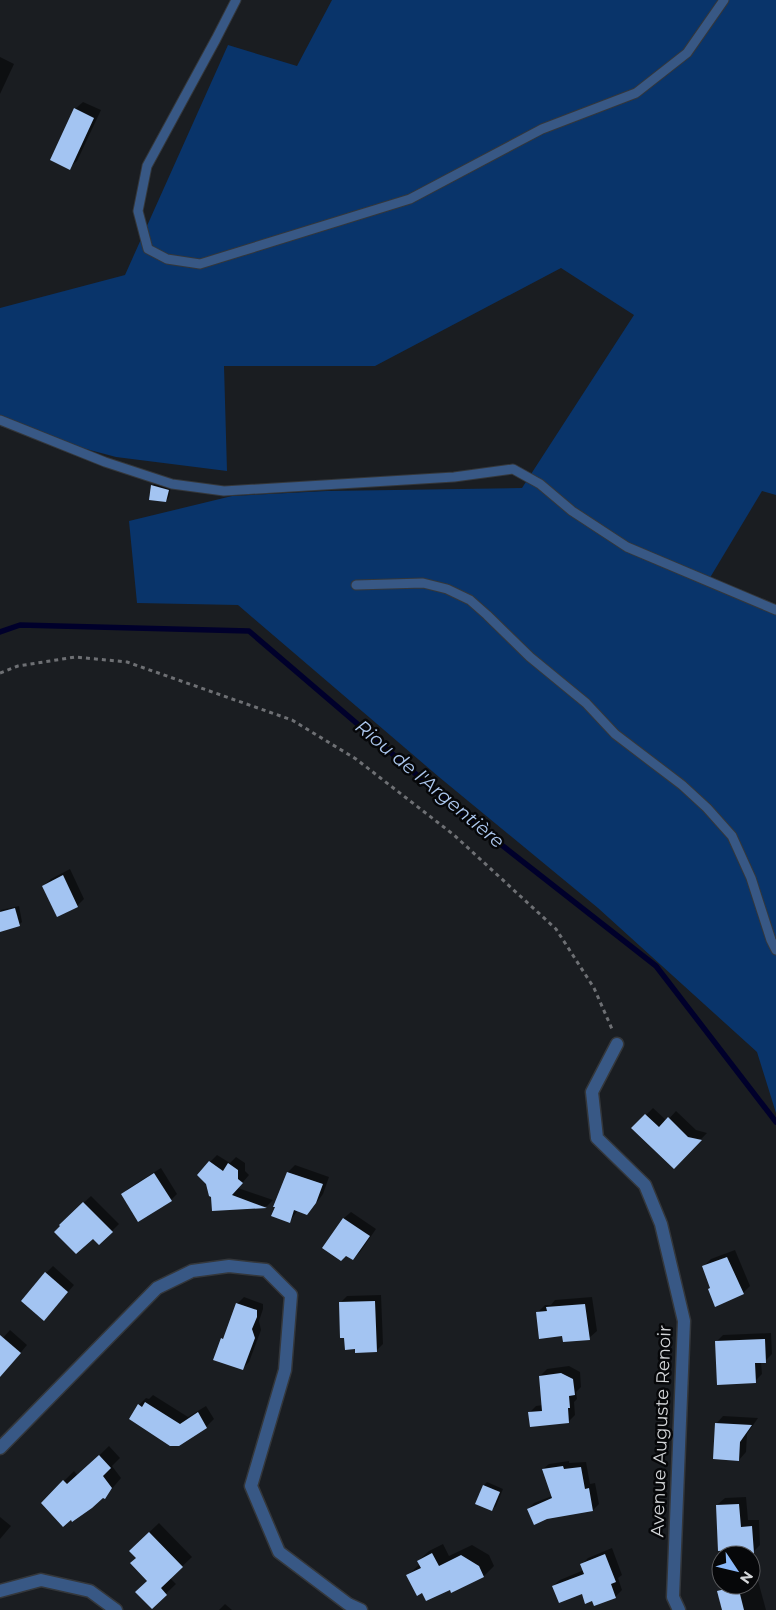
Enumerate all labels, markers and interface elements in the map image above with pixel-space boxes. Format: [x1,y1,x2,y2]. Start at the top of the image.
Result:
water label: Riou de l'Argentière [351,715,509,853]
street label: Avenue Auguste Renoir [646,1324,676,1538]
north arrow [711,1545,761,1595]
text: N [736,1568,757,1587]

